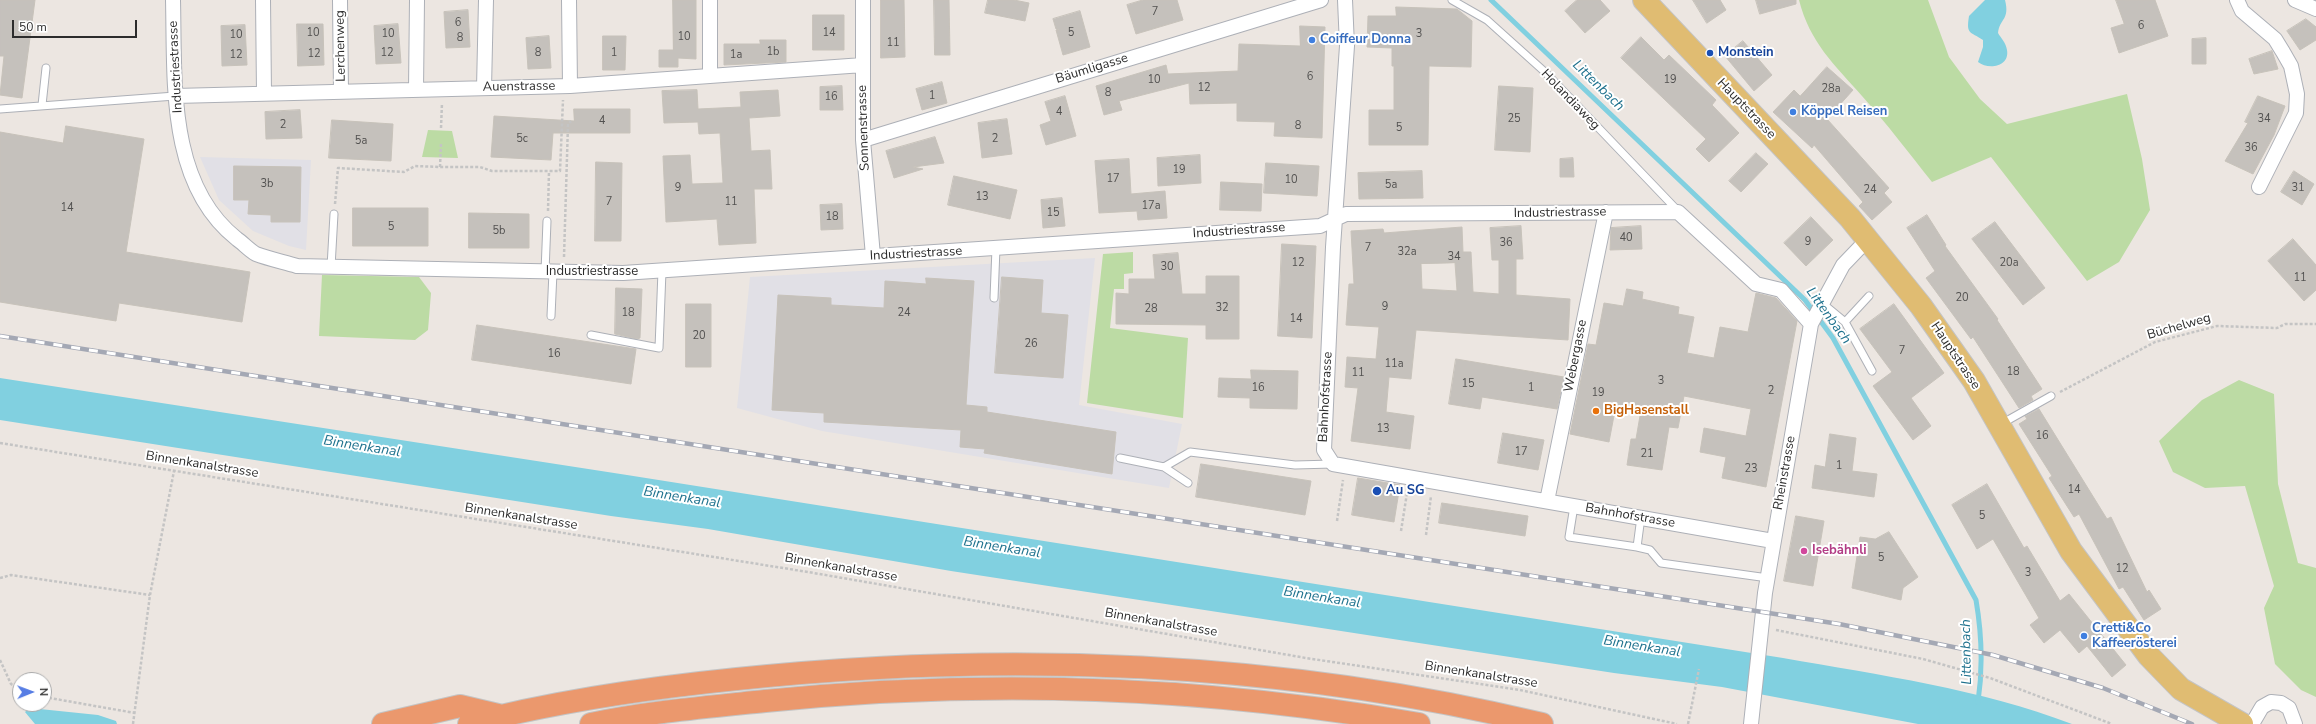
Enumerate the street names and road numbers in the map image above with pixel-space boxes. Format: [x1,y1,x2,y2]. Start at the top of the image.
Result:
street label: Lerchenweg [333,10,349,82]
street label: Industriestrasse [166,20,186,114]
street label: Bäumligasse [1054,51,1130,87]
street label: Holandiaweg [1537,67,1603,133]
street label: Hauptstrasse [1713,76,1779,142]
street label: Auenstrasse [483,79,555,95]
street label: Sonnenstrasse [855,85,873,171]
street label: Industriestrasse [1514,204,1606,222]
street label: Industriestrasse [1192,220,1286,242]
street label: Industriestrasse [869,244,963,264]
street label: Industriestrasse [546,264,638,280]
street label: Büchelweg [2145,310,2213,344]
street label: Webergasse [1561,318,1591,394]
street label: Hauptstrasse [1927,319,1983,393]
street label: Bahnhofstrasse [1316,351,1336,443]
street label: Rheinstrasse [1771,435,1799,511]
street label: Binnenkanalstrasse [145,448,259,482]
street label: Binnenkanalstrasse [464,500,578,534]
street label: Bahnhofstrasse [1584,500,1676,532]
street label: Binnenkanalstrasse [784,550,898,586]
street label: Binnenkanalstrasse [1104,605,1218,641]
street label: Binnenkanalstrasse [1424,658,1538,692]

